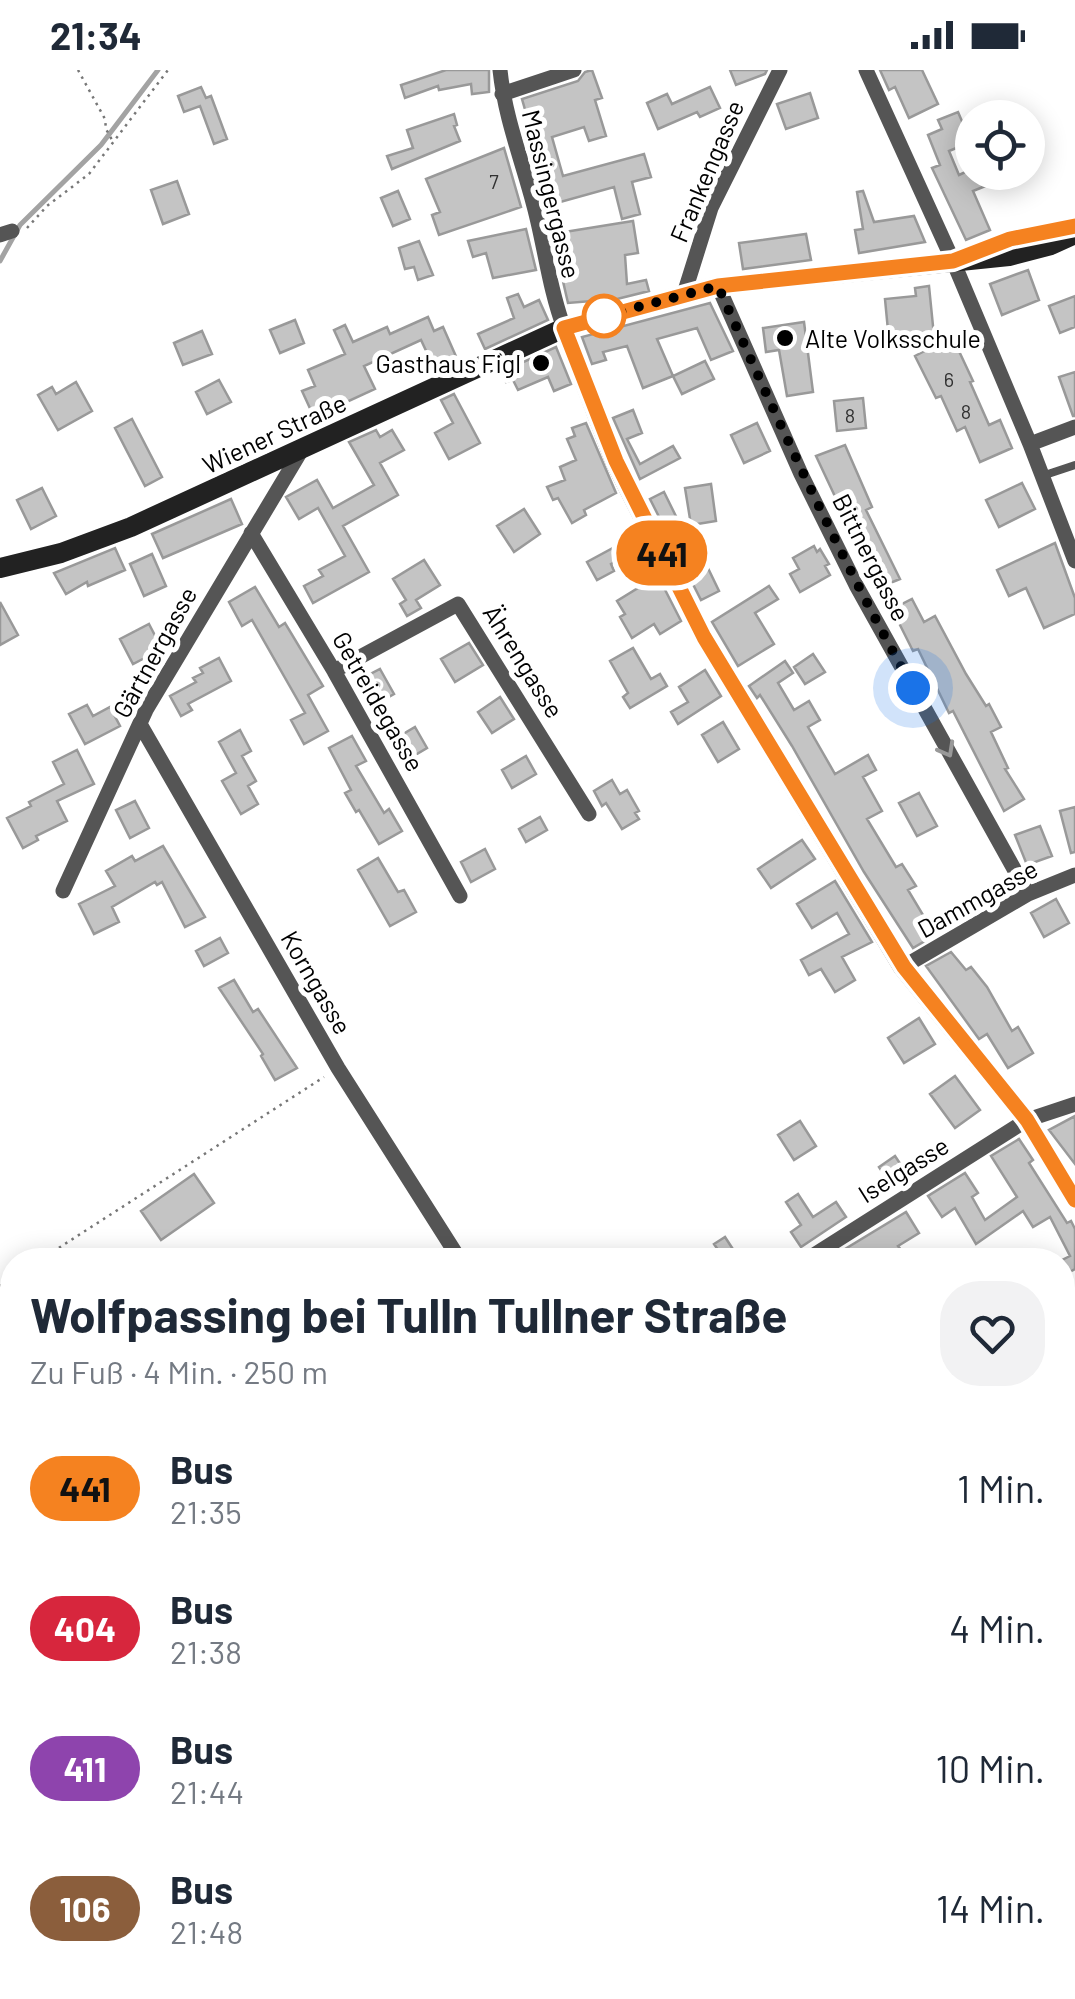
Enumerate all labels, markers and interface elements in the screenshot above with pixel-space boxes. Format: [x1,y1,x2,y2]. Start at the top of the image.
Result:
text: 21:34 [50,12,142,58]
street label: Frankengasse [663,96,749,246]
map controls [955,100,1045,190]
button: locate [955,100,1045,190]
street label: Massingergasse [517,107,587,281]
house number: 7 [489,169,499,193]
unlabelled marker [583,295,625,337]
place label: Alte Volksschule [805,323,981,353]
marker: Alte Volksschule [774,327,796,349]
place label: Gasthaus Figl [376,348,521,378]
marker: Gasthaus Figl [530,352,552,374]
house number: 6 [944,367,954,391]
street label: Wiener Straße [197,387,351,479]
house number: 8 [961,399,971,423]
house number: 8 [845,403,855,427]
street label: Bittnergasse [827,488,917,626]
line badge: 441 [604,520,720,586]
text: 441 [636,532,688,574]
street label: Gärtnergasse [106,581,202,723]
street label: Ährengasse [477,599,571,723]
street label: Getreidegasse [327,626,431,776]
your location [888,663,938,713]
one-way arrow [935,739,955,757]
street label: Dammgasse [912,853,1042,943]
street label: Korngasse [275,925,359,1039]
street label: Iselgasse [852,1130,954,1208]
button: heart [940,1281,1045,1386]
text: Wolfpassing bei Tulln Tullner Straße [30,1285,787,1343]
text: Zu Fuß · 4 Min. · 250 m [30,1352,328,1390]
text: Bus [170,1446,233,1492]
text: 1 Min. [957,1465,1045,1511]
text: 441 [59,1467,111,1509]
text: 21:35 [170,1492,242,1530]
text: Bus [170,1586,233,1632]
text: 4 Min. [949,1605,1045,1651]
text: 404 [54,1607,116,1649]
text: 21:38 [170,1632,242,1670]
text: Bus [170,1726,233,1772]
text: 10 Min. [936,1745,1045,1791]
text: 411 [64,1747,106,1789]
text: 21:44 [170,1772,244,1810]
text: Bus [170,1866,233,1912]
text: 14 Min. [936,1885,1045,1931]
text: 106 [59,1887,111,1929]
text: 21:48 [170,1912,243,1950]

